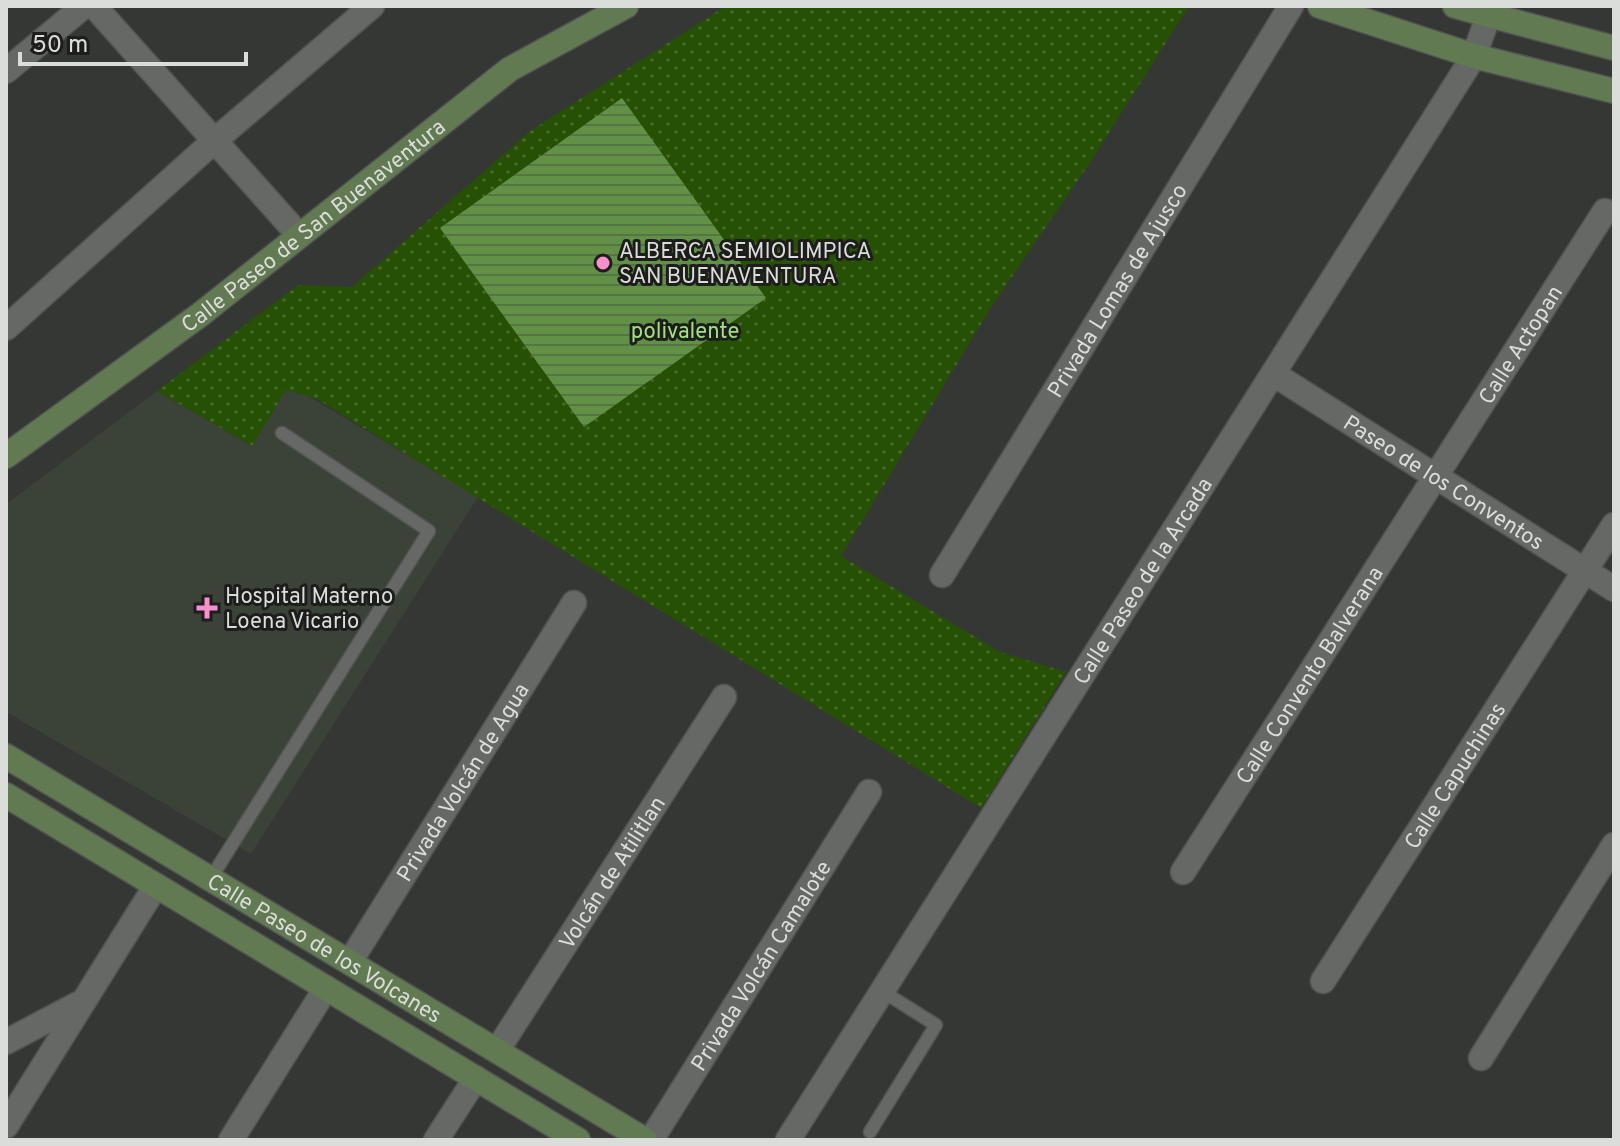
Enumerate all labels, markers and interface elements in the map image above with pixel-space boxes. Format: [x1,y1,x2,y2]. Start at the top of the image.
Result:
scale bar [20,16,246,66]
text: 50 m [32,31,88,61]
street label: Calle Paseo de San Buenaventura [177,114,452,340]
street label: Privada Lomas de Ajusco [1043,180,1195,404]
place label: ALBERCA SEMIOLIMPICA SAN BUENAVENTURA [619,239,871,291]
marker: ALBERCA SEMIOLIMPICA SAN BUENAVENTURA [594,254,612,272]
street label: Calle Actopan [1474,281,1570,410]
park label: polivalente [631,319,739,346]
street label: Paseo de los Conventos [1337,410,1548,557]
street label: Calle Paseo de la Arcada [1069,473,1220,690]
street label: Calle Convento Balverana [1231,562,1391,790]
place label: Hospital Materno Loena Vicario [225,584,393,636]
marker: Hospital Materno Loena Vicario [196,597,218,619]
street label: Privada Volcán de Agua [392,679,537,888]
street label: Calle Capuchinas [1400,698,1513,855]
street label: Volcán de Atilitlan [555,792,673,955]
street label: Privada Volcán Camalote [686,856,839,1077]
street label: Calle Paseo de los Volcanes [201,869,446,1031]

